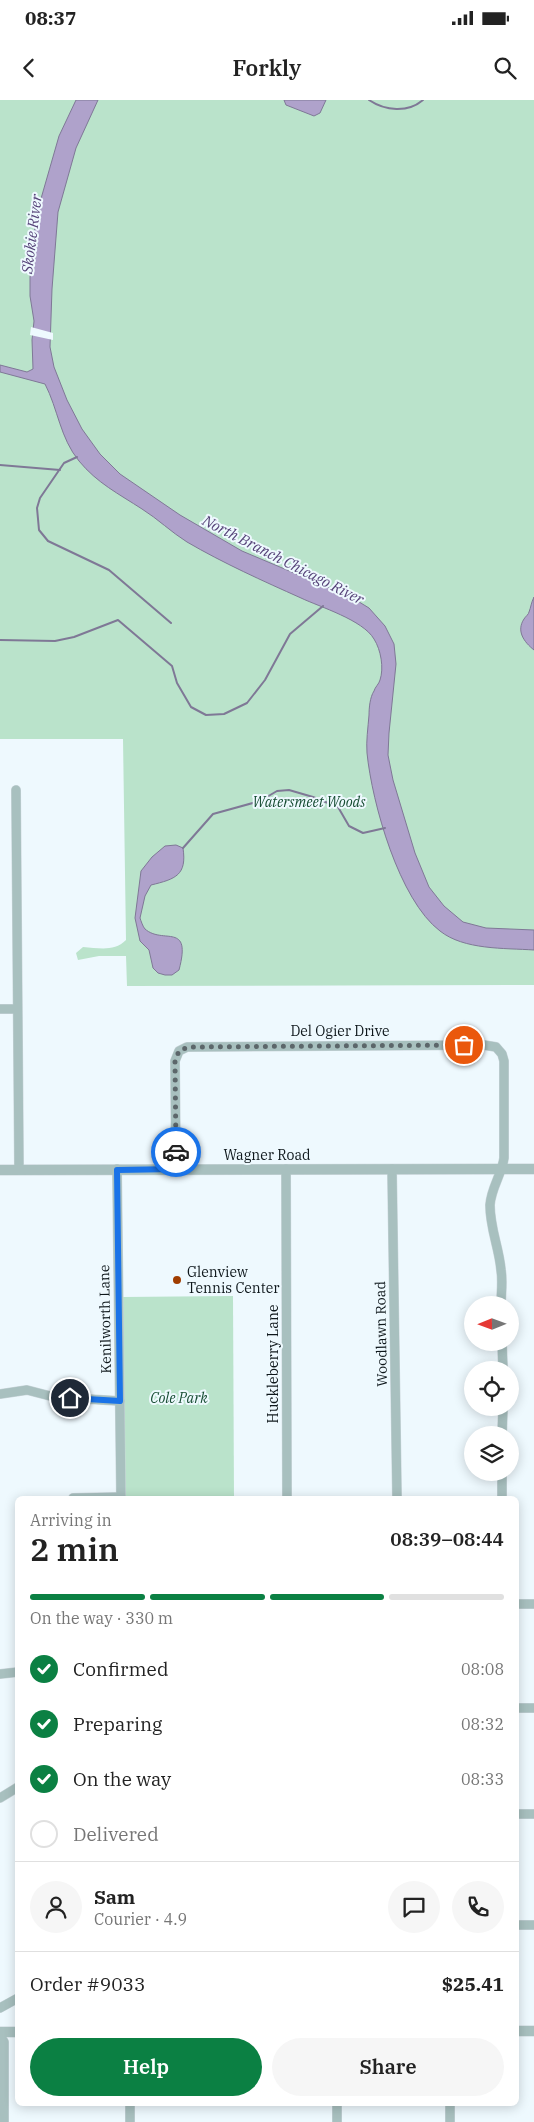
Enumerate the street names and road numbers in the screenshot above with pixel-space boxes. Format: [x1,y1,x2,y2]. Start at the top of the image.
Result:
street label: Del Ogier Drive [290,1022,390,1040]
street label: Wagner Road [223,1146,311,1164]
street label: Kenilworth Lane [95,1264,115,1374]
street label: Woodlawn Road [371,1281,391,1387]
street label: Huckleberry Lane [264,1305,282,1423]

